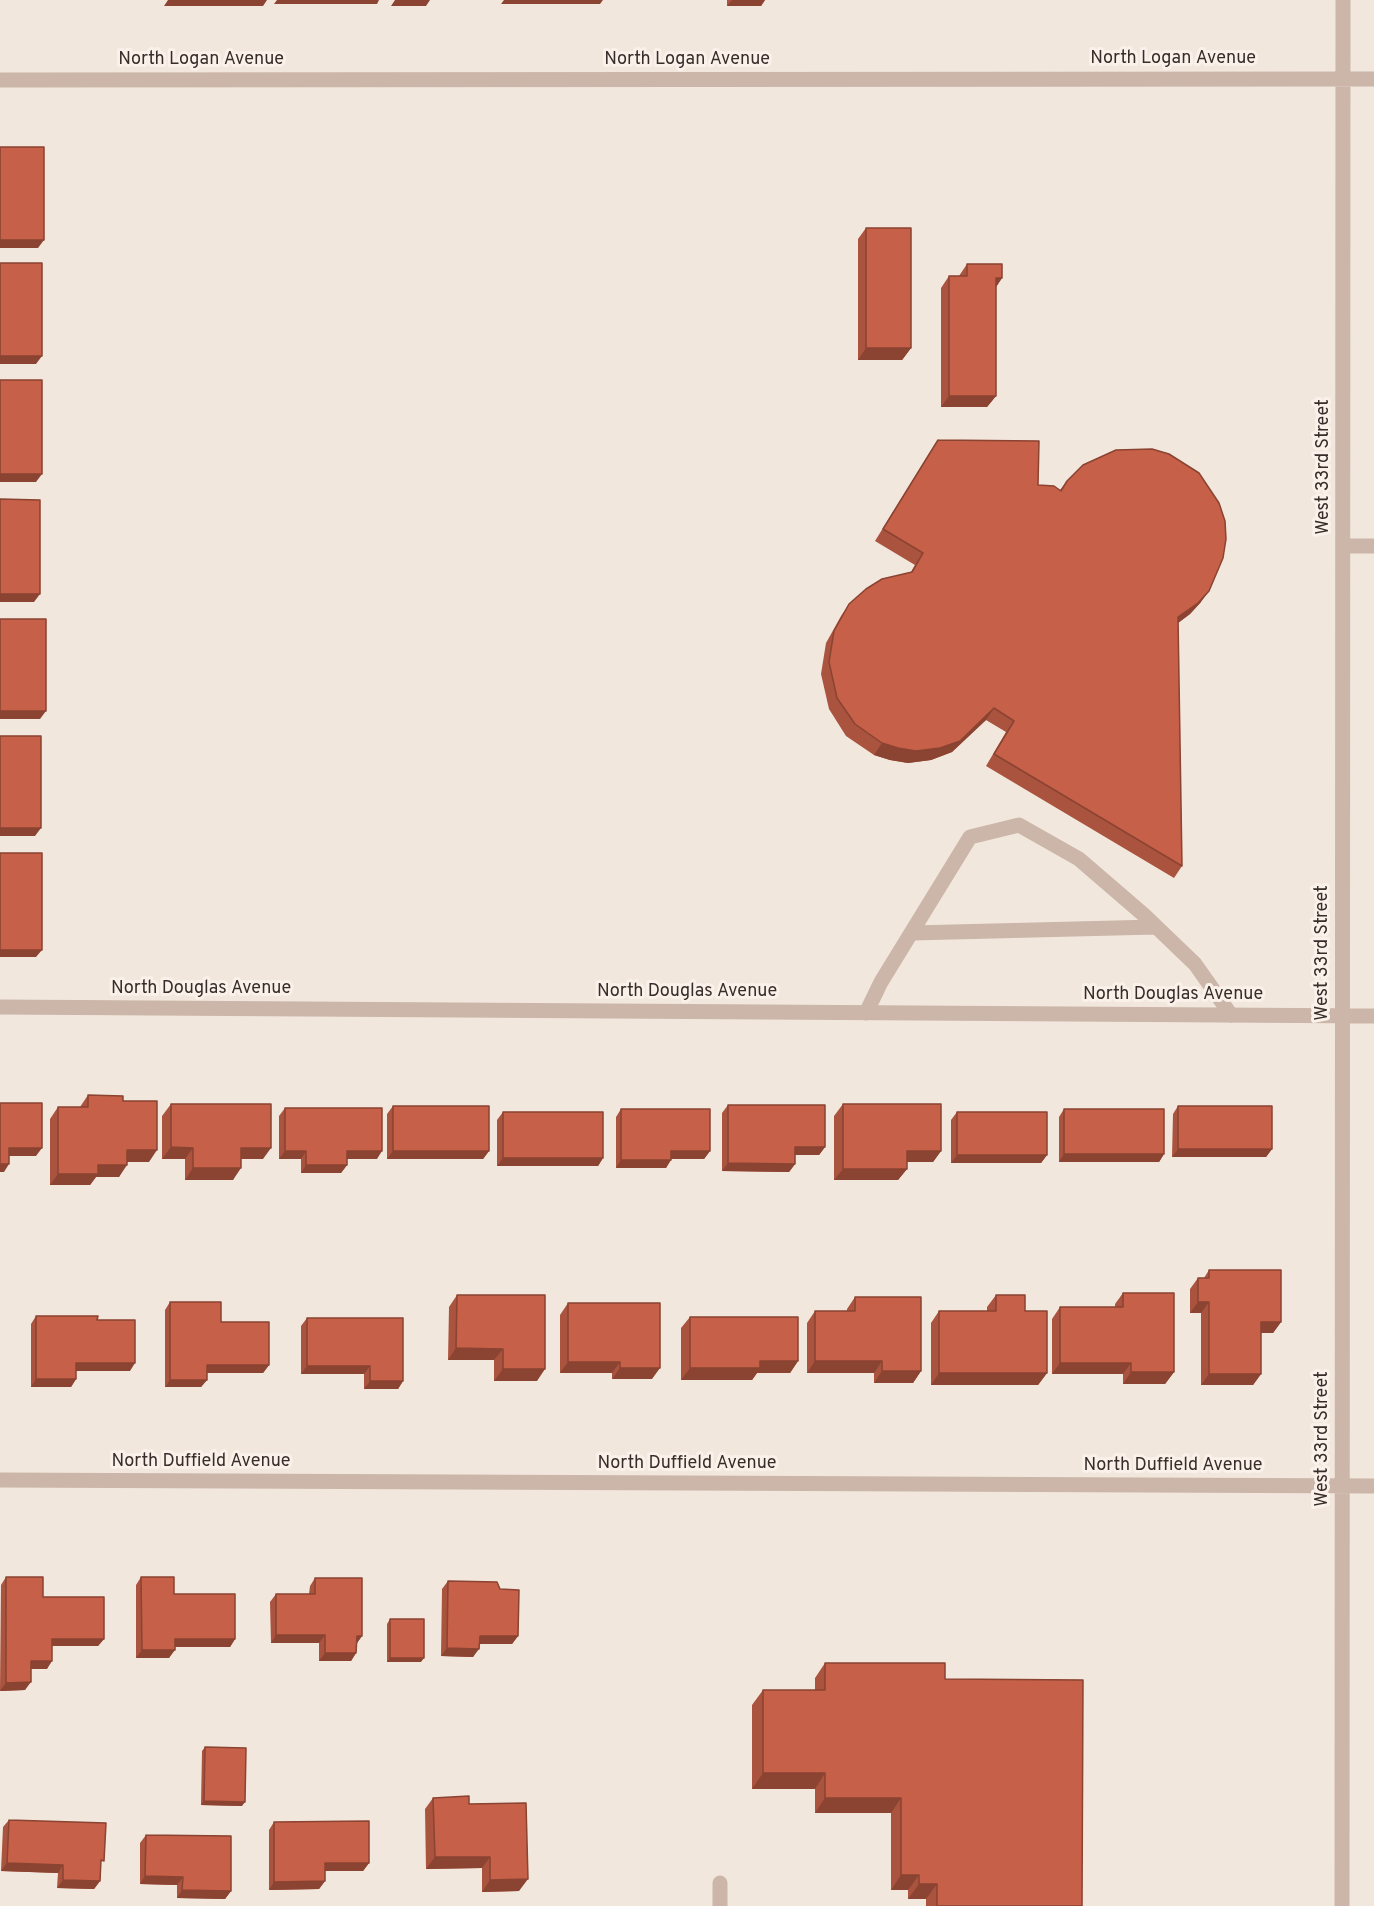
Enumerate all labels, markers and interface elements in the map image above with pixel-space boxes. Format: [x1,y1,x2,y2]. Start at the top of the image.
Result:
street label: North Logan Avenue [1090,48,1256,70]
street label: North Logan Avenue [118,49,284,71]
street label: North Logan Avenue [604,49,770,71]
street label: West 33rd Street [1313,399,1335,535]
street label: West 33rd Street [1312,885,1334,1021]
street label: North Douglas Avenue [111,978,291,1000]
street label: North Douglas Avenue [597,981,777,1003]
street label: North Douglas Avenue [1083,984,1263,1006]
street label: West 33rd Street [1312,1371,1334,1507]
street label: North Duffield Avenue [112,1451,290,1473]
street label: North Duffield Avenue [598,1453,776,1475]
street label: North Duffield Avenue [1084,1455,1262,1477]

